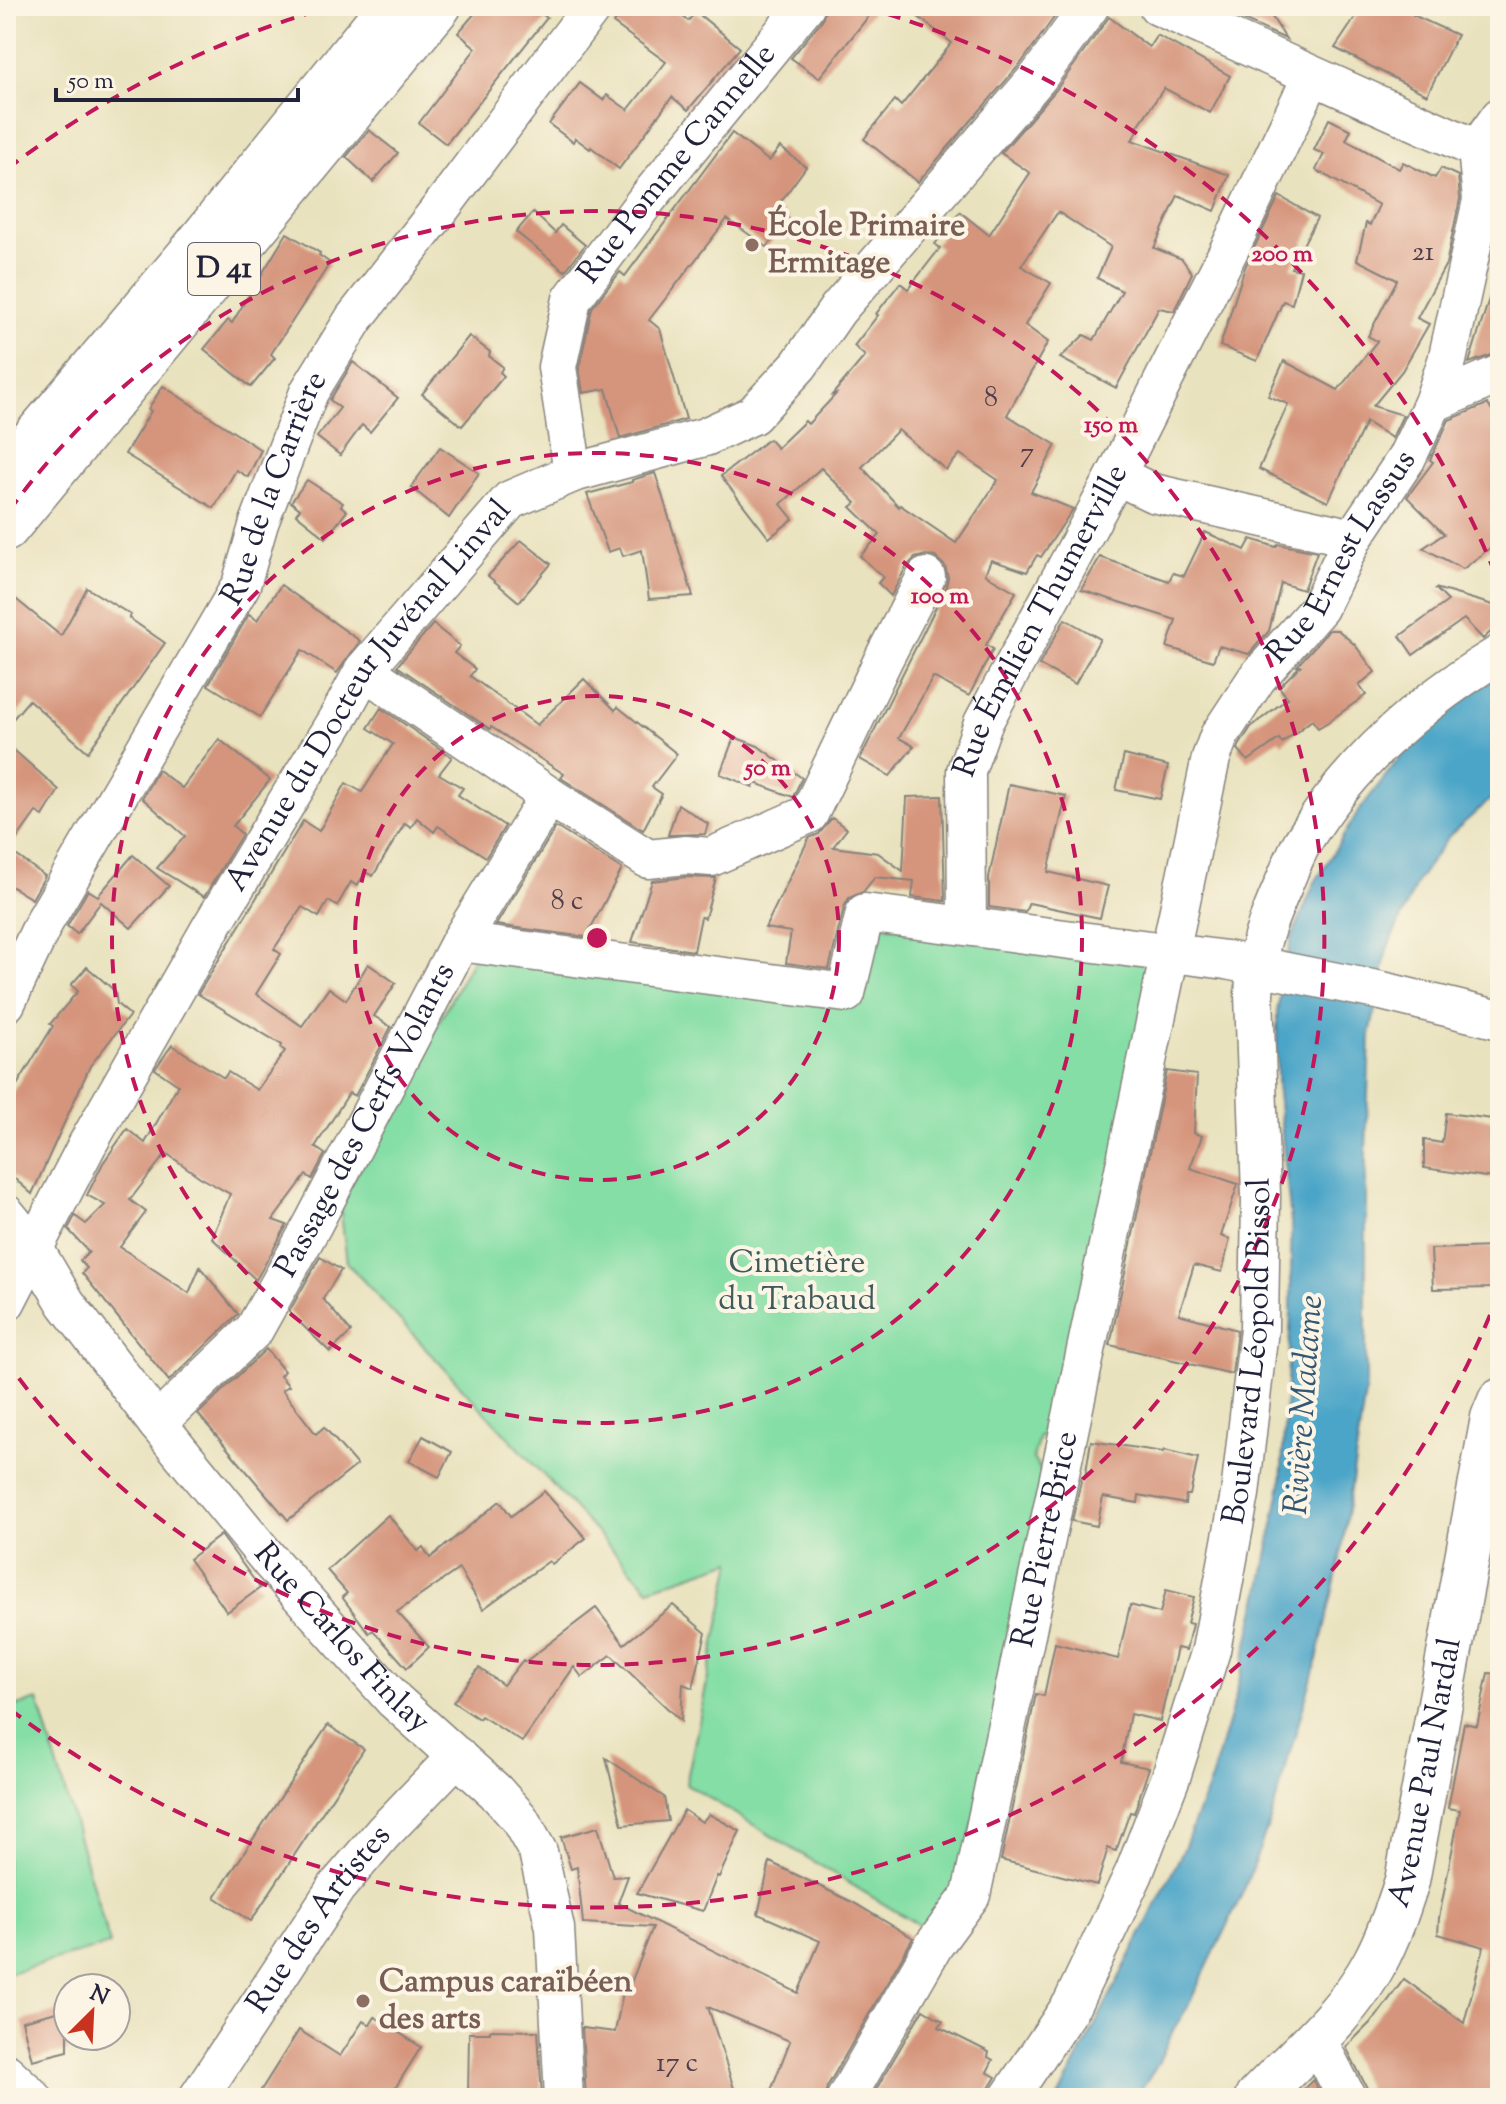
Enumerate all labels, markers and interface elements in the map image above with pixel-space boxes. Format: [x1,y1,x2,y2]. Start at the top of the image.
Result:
street label: Rue Pomme Cannelle [568,34,788,294]
scale bar [56,52,298,102]
text: 50 m [66,65,114,99]
place label: École Primaire Ermitage [768,204,965,287]
house number: 21 [1412,233,1434,273]
marker: École Primaire Ermitage [743,236,761,254]
text: 200 m [1251,238,1313,272]
road number: D 41 [188,243,260,295]
street label: Rue de la Carrière [210,362,339,615]
house number: 8 [984,379,998,419]
text: 150 m [1084,409,1138,443]
house number: 7 [1020,434,1034,474]
street label: Rue Ernest Lassus [1256,441,1428,675]
street label: Rue Émilien Thumerville [943,457,1141,784]
street label: Avenue du Docteur Juvénal Linval [215,490,523,901]
text: 100 m [911,580,969,614]
text: 50 m [743,752,791,786]
house number: 8 c [551,882,583,922]
centre of rings [583,924,611,952]
street label: Passage des Cerfs Volants [265,955,468,1286]
street label: Boulevard Léopold Bissol [1212,1177,1284,1528]
park label: Cimetière du Trabaud [718,1241,876,1324]
water label: Rivière Madame [1273,1294,1337,1516]
street label: Rue Pierre Brice [1001,1427,1091,1652]
street label: Rue Carlos Finlay [242,1534,440,1745]
street label: Avenue Paul Nardal [1377,1634,1475,1914]
street label: Rue des Artistes [236,1815,403,2023]
place label: Campus caraïbéen des arts [379,1960,632,2043]
north arrow [52,1972,132,2052]
text: N [84,1978,114,2015]
marker: Campus caraïbéen des arts [354,1992,372,2010]
house number: 17 c [656,2044,698,2084]

